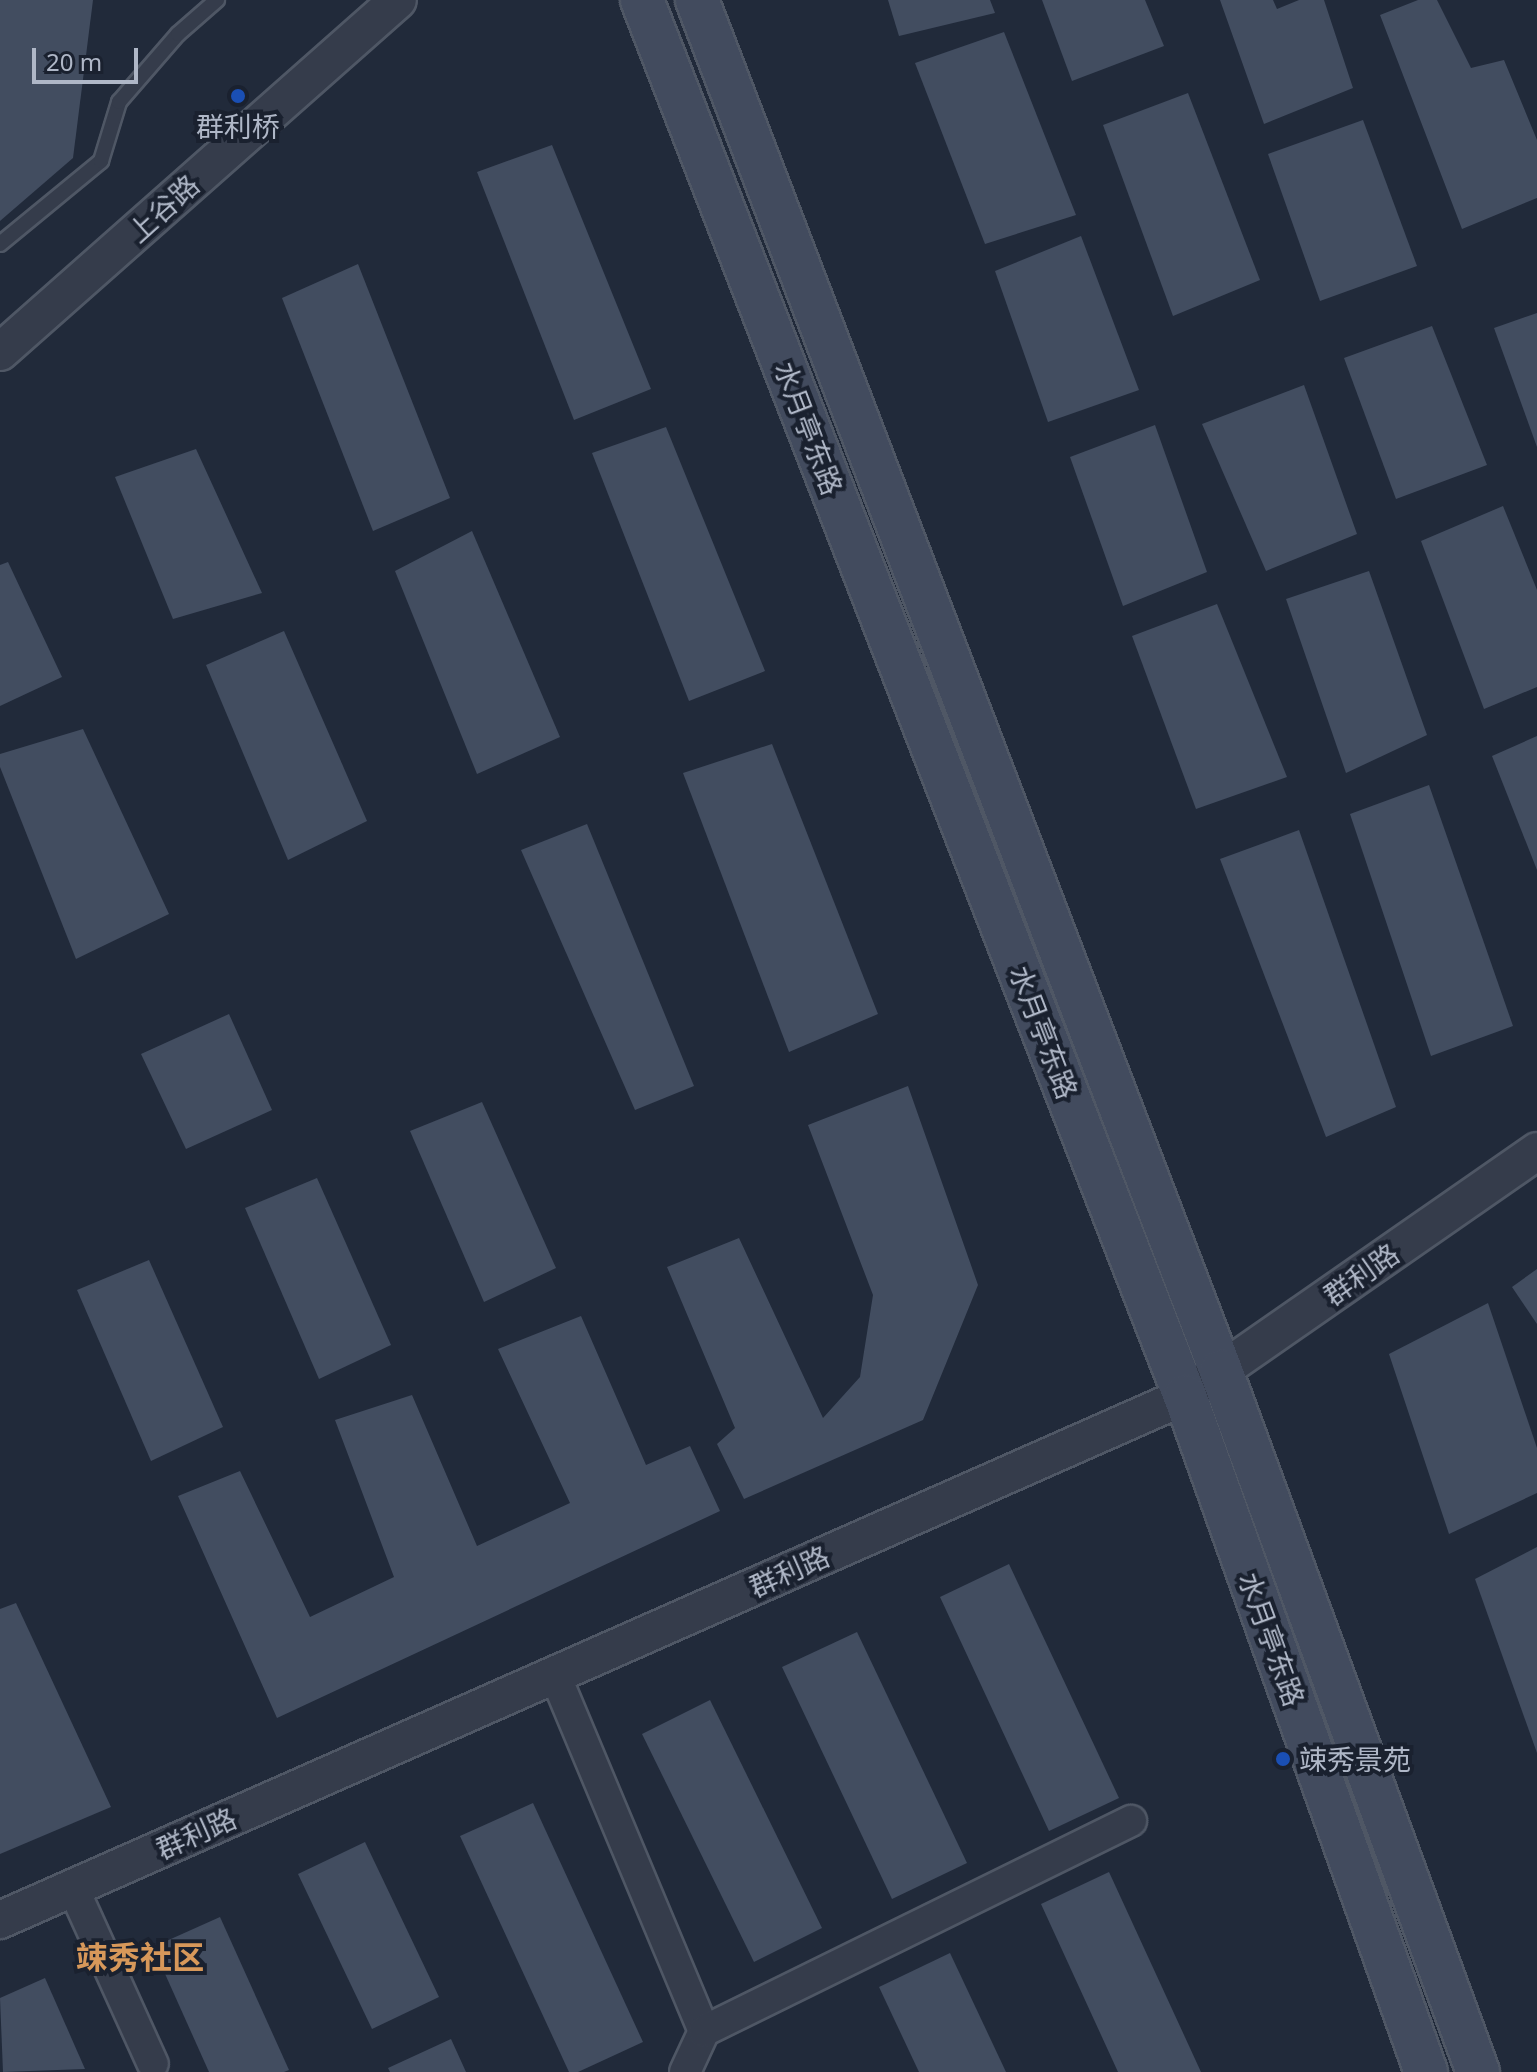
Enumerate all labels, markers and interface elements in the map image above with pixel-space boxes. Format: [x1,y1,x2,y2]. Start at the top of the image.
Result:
scale bar [36,32,142,82]
text: 20 m [46,45,102,78]
marker: 群利桥 [229,87,247,105]
place label: 群利桥 [196,109,280,143]
street label: 上谷路 [121,167,205,249]
street label: 水月亭东路 [768,357,850,499]
street label: 水月亭东路 [1003,961,1085,1103]
street label: 群利路 [1317,1236,1405,1312]
street label: 群利路 [744,1539,834,1603]
street label: 水月亭东路 [1232,1567,1312,1711]
place label: 竦秀景苑 [1299,1742,1411,1776]
marker: 竦秀景苑 [1274,1750,1292,1768]
street label: 群利路 [151,1801,241,1865]
district label: 竦秀社区 [76,1938,204,1976]

